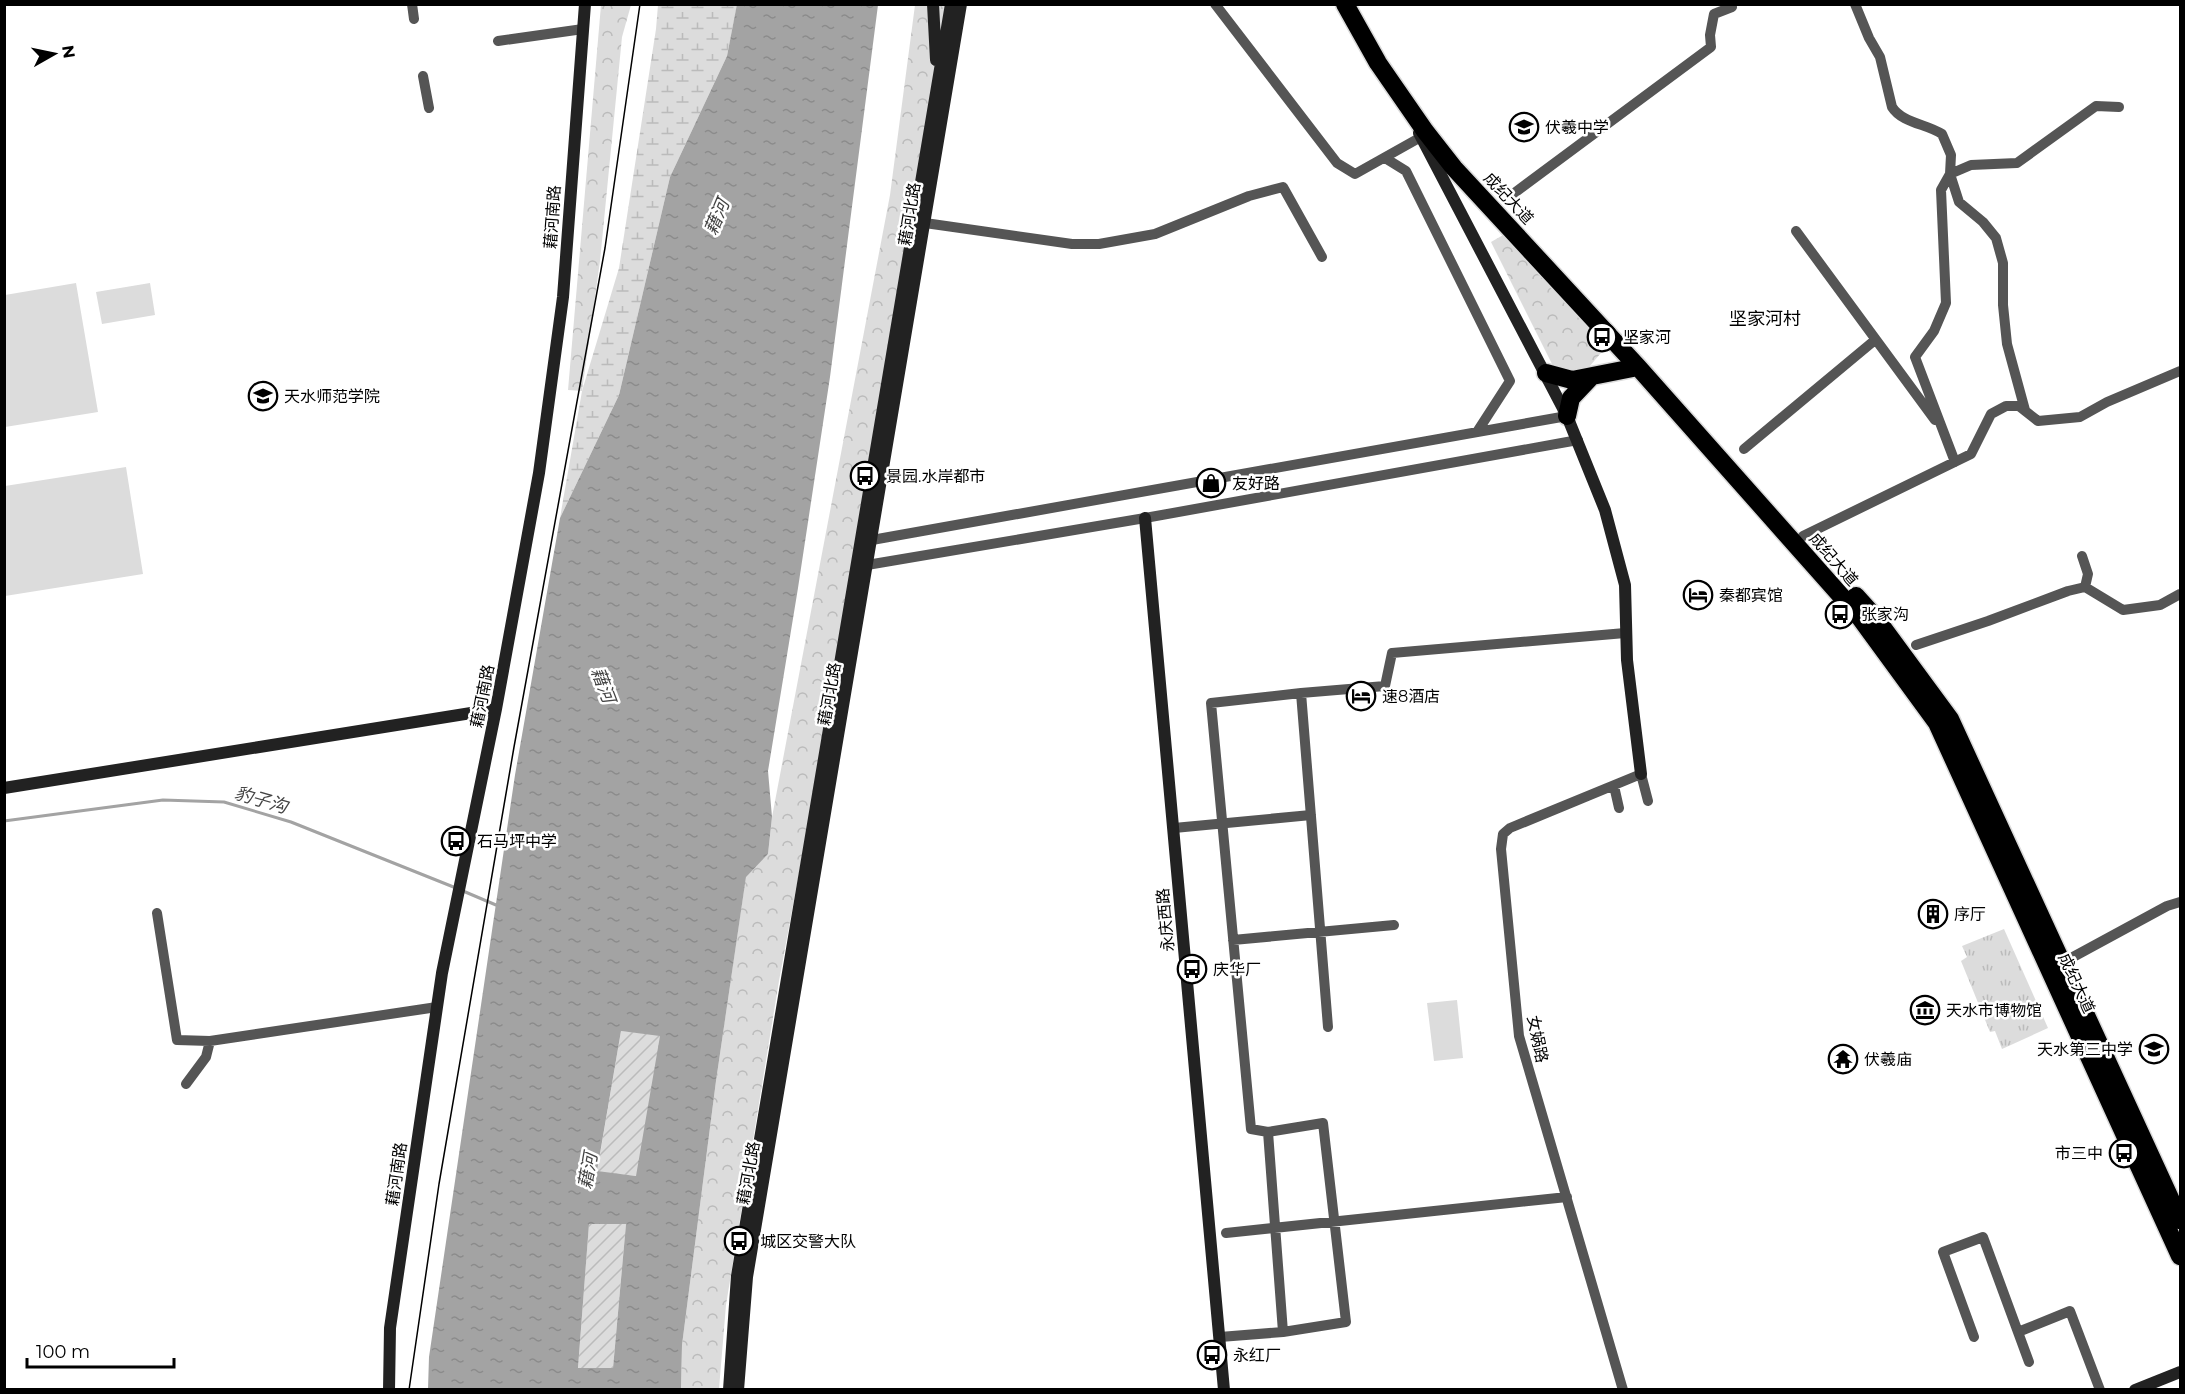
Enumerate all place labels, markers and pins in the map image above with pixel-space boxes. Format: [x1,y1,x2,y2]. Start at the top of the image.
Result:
school or university icon: 伏羲中学 [1508,111,1540,143]
place label: 伏羲中学 [1545,118,1609,137]
bus stop icon: 坚家河 [1586,321,1618,353]
place label: 坚家河 [1623,328,1671,347]
school or university icon: 天水师范学院 [247,380,279,412]
place label: 天水师范学院 [284,387,380,406]
bus stop icon: 景园.水岸都市 [849,460,881,492]
place label: 景园.水岸都市 [886,467,985,486]
shop icon: 友好路 [1195,467,1227,499]
place label: 友好路 [1232,474,1280,493]
hotel icon: 秦都宾馆 [1682,579,1714,611]
place label: 秦都宾馆 [1719,586,1783,605]
bus stop icon: 张家沟 [1824,598,1856,630]
place label: 张家沟 [1861,605,1909,624]
hotel icon: 速8酒店 [1345,680,1377,712]
place label: 速8酒店 [1382,687,1440,706]
bus stop icon: 石马坪中学 [440,825,472,857]
place label: 石马坪中学 [477,832,557,851]
building icon: 序厅 [1917,898,1949,930]
place label: 序厅 [1954,905,1986,924]
bus stop icon: 庆华厂 [1176,953,1208,985]
place label: 庆华厂 [1213,960,1261,979]
museum icon: 天水市博物馆 [1909,994,1941,1026]
place label: 天水市博物馆 [1946,1001,2042,1020]
school or university icon: 天水第三中学 [2138,1033,2170,1065]
place label: 天水第三中学 [2037,1040,2133,1059]
temple icon: 伏羲庙 [1827,1043,1859,1075]
place label: 伏羲庙 [1864,1050,1912,1069]
bus stop icon: 市三中 [2108,1137,2140,1169]
place label: 市三中 [2055,1144,2103,1163]
bus stop icon: 城区交警大队 [723,1225,755,1257]
place label: 城区交警大队 [760,1232,856,1251]
bus stop icon: 永红厂 [1196,1339,1228,1371]
place label: 永红厂 [1233,1346,1281,1365]

